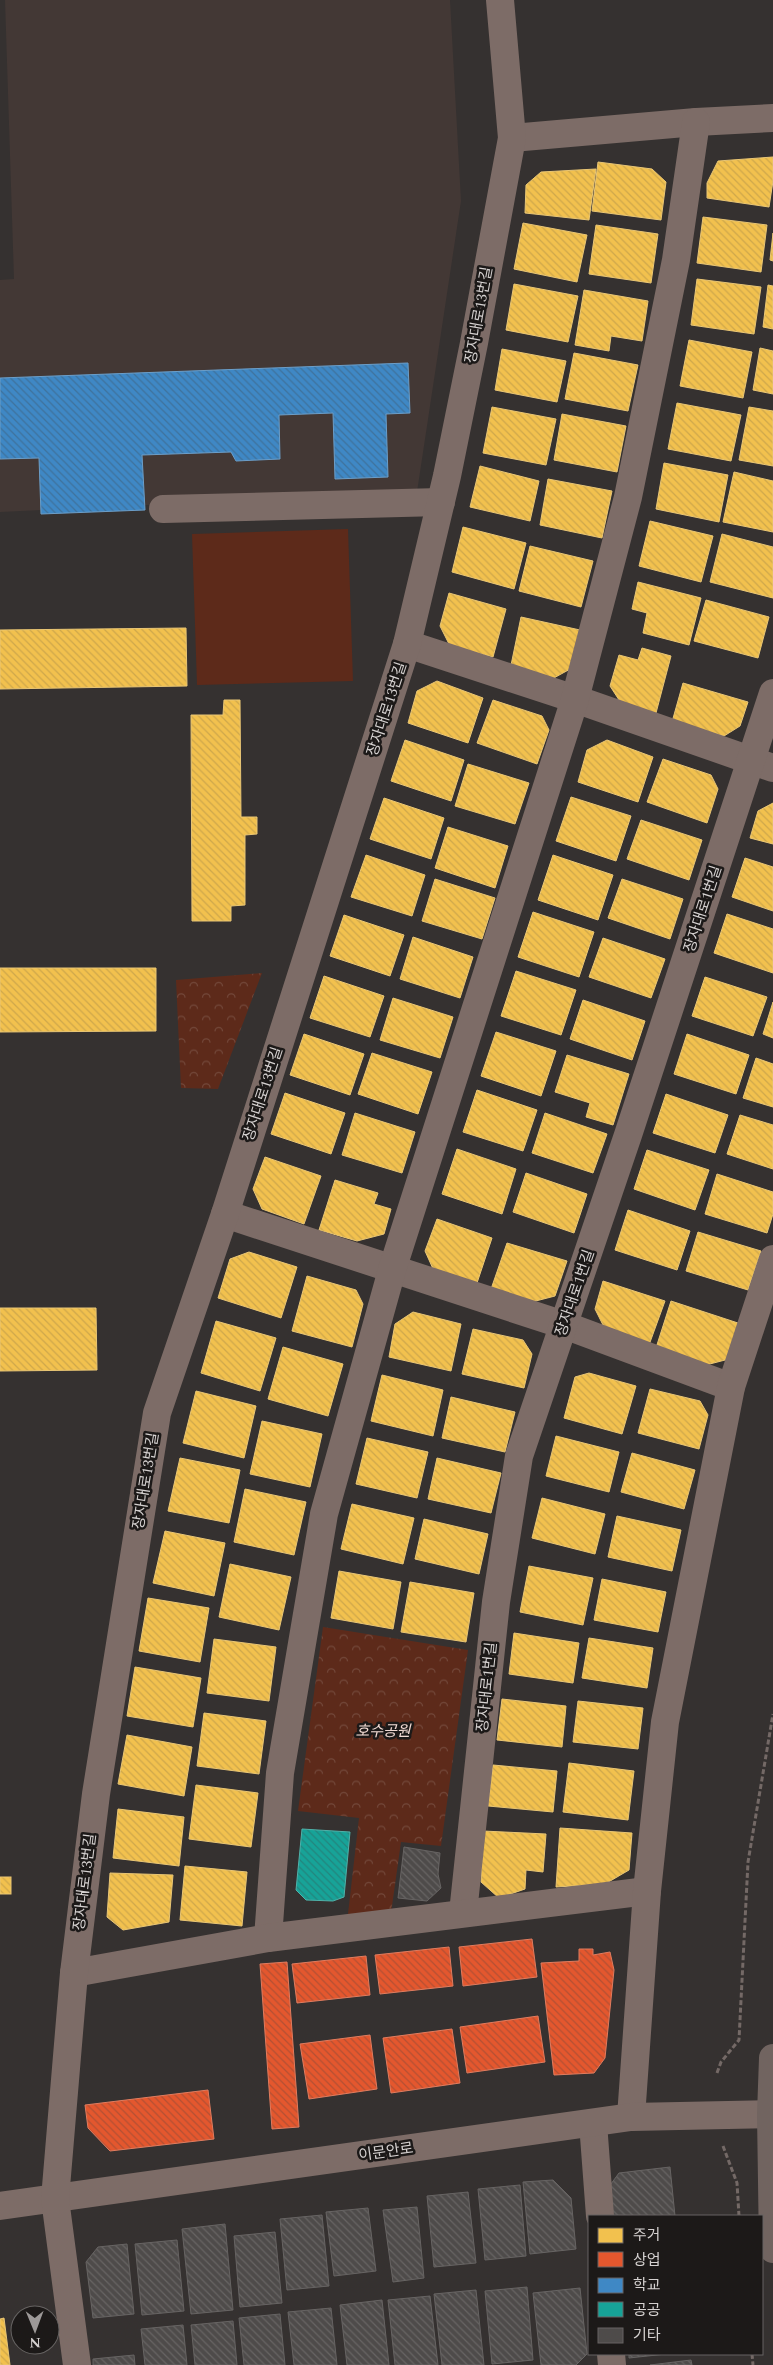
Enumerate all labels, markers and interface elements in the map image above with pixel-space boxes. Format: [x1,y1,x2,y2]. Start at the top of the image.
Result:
street label: 장자대로13번길 [459,265,499,365]
street label: 장자대로13번길 [361,659,413,759]
street label: 장자대로1번길 [678,863,728,955]
street label: 장자대로13번길 [237,1044,289,1144]
street label: 장자대로1번길 [549,1247,601,1339]
street label: 장자대로13번길 [127,1431,165,1531]
street label: 장자대로1번길 [471,1641,503,1733]
park label: 호수공원 [355,1720,412,1743]
street label: 장자대로13번길 [68,1832,102,1932]
street label: 이문안로 [357,2137,415,2167]
legend [588,2215,763,2355]
text: 주거 [633,2224,661,2247]
text: 상업 [633,2249,661,2272]
text: 학교 [633,2274,661,2297]
text: 공공 [633,2299,661,2322]
north arrow [10,2305,60,2355]
text: 기타 [633,2324,661,2347]
text: N [29,2332,41,2353]

